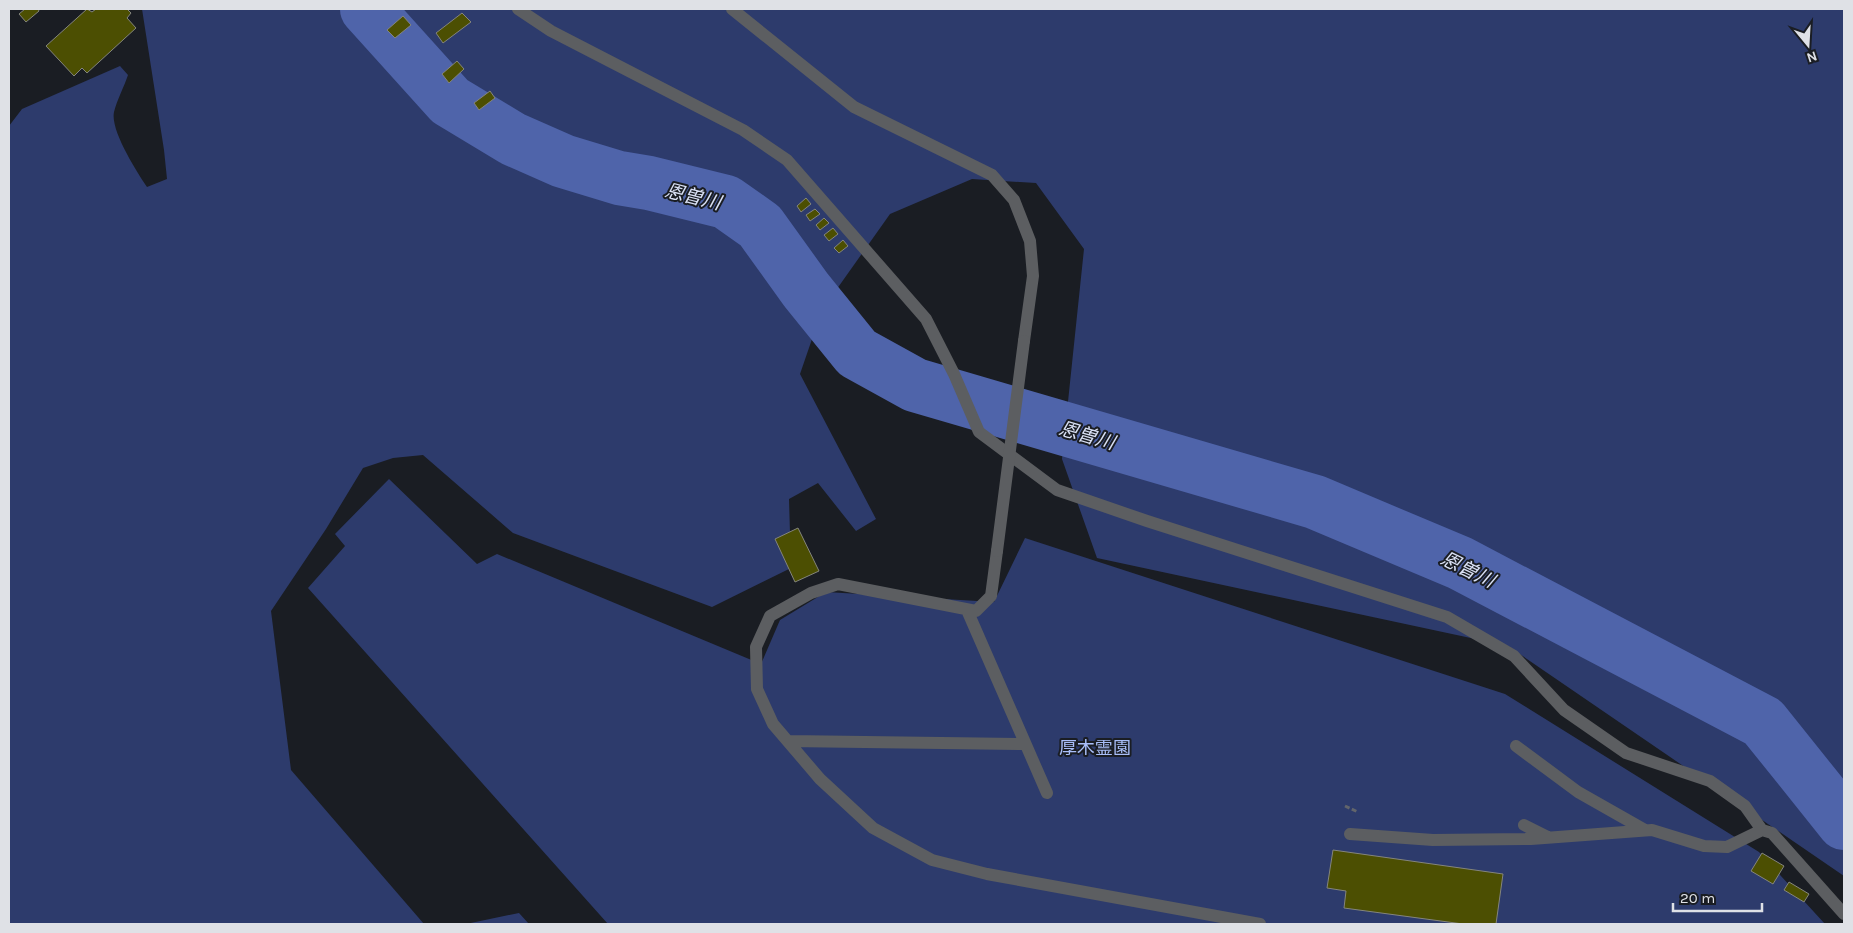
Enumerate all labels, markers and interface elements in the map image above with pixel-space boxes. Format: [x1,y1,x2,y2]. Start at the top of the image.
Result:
north arrow [1783,20,1833,70]
text: N [1804,47,1819,67]
water label: 恩曽川 [662,179,725,215]
water label: 恩曽川 [1056,418,1119,455]
water label: 恩曽川 [1437,548,1500,593]
park label: 厚木霊園 [1059,737,1131,759]
scale bar [1673,880,1762,912]
text: 20 m [1680,889,1715,907]

